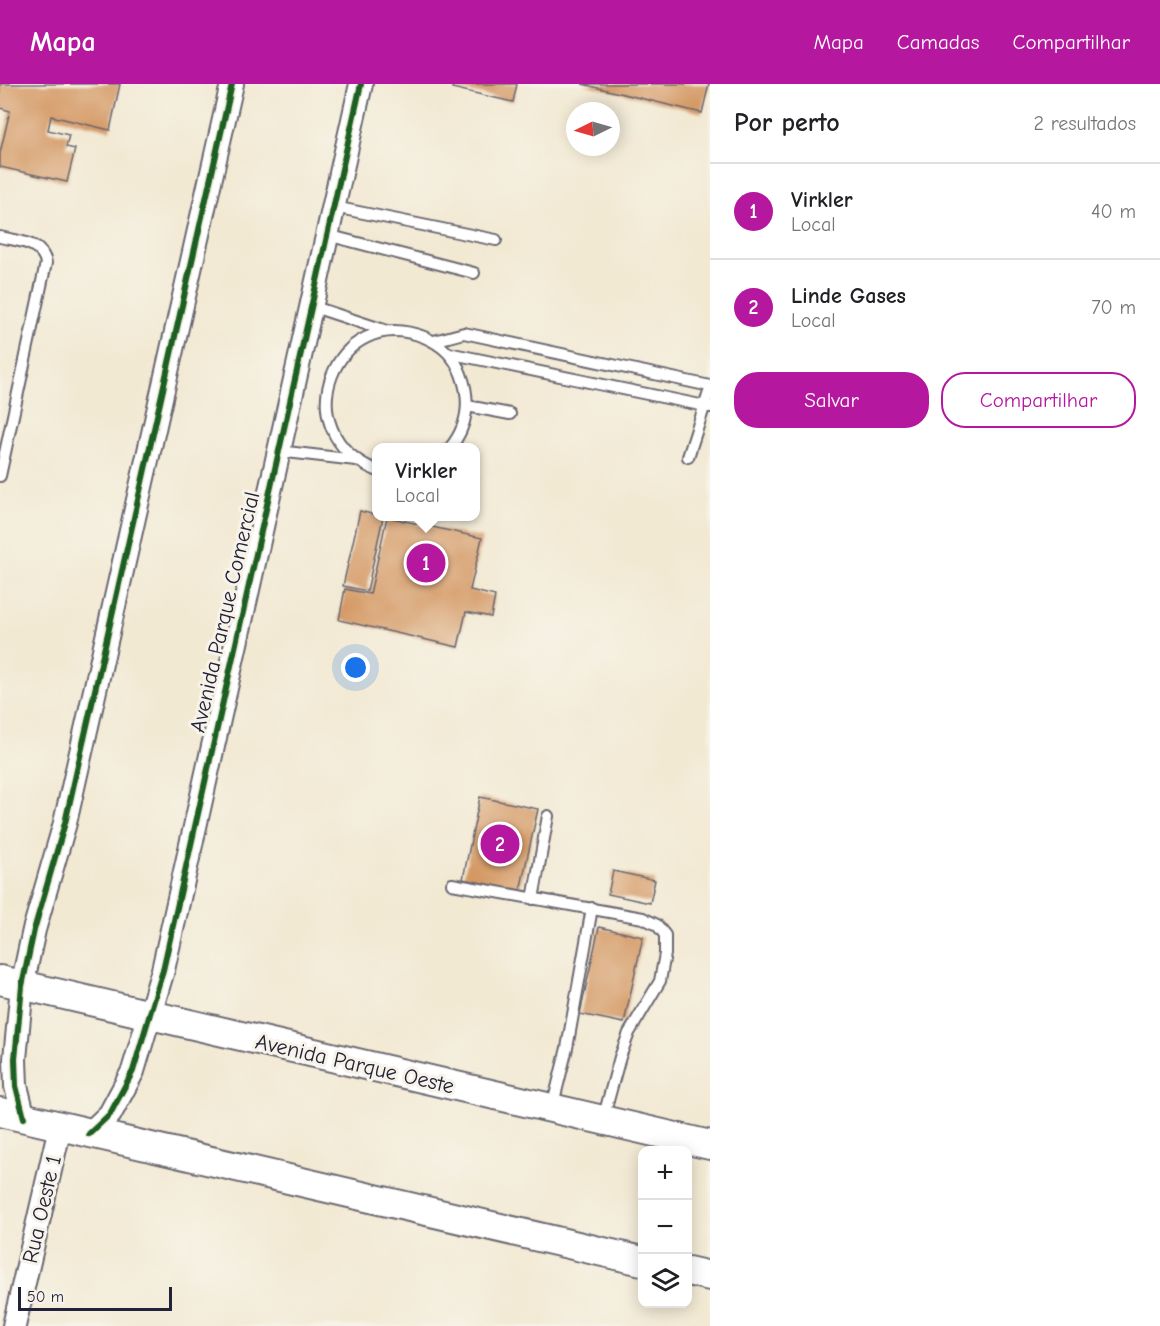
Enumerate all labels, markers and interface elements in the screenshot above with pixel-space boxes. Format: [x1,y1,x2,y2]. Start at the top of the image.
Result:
text: Mapa [30,26,96,58]
text: Mapa [813,30,864,54]
text: Camadas [897,30,980,54]
text: Compartilhar [1013,30,1130,54]
north arrow [566,102,620,156]
text: Por perto [734,108,840,138]
text: 2 resultados [1034,112,1136,135]
text: Virkler [791,187,853,213]
text: 1 [750,200,757,223]
text: 40 m [1091,200,1136,223]
text: Local [791,213,836,236]
text: Linde Gases [791,283,906,309]
text: 2 [749,296,758,319]
text: 70 m [1091,296,1136,319]
text: Local [791,309,836,332]
button: Salvar [734,372,929,428]
button: Compartilhar [941,372,1136,428]
popup [372,443,480,521]
text: Virkler [395,458,457,484]
text: Local [395,484,440,507]
street label: Avenida Parque Comercial [185,489,265,735]
pin: 1 [406,540,446,586]
your location [341,653,370,682]
pin: 2 [480,822,520,867]
street label: Avenida Parque Oeste [253,1028,457,1099]
map controls [638,1146,692,1308]
button: + [638,1146,692,1200]
street label: Rua Oeste 1 [17,1153,67,1266]
button: − [638,1200,692,1254]
button: layers [638,1254,692,1308]
scale bar [18,1284,172,1312]
text: 50 m [27,1288,64,1306]

